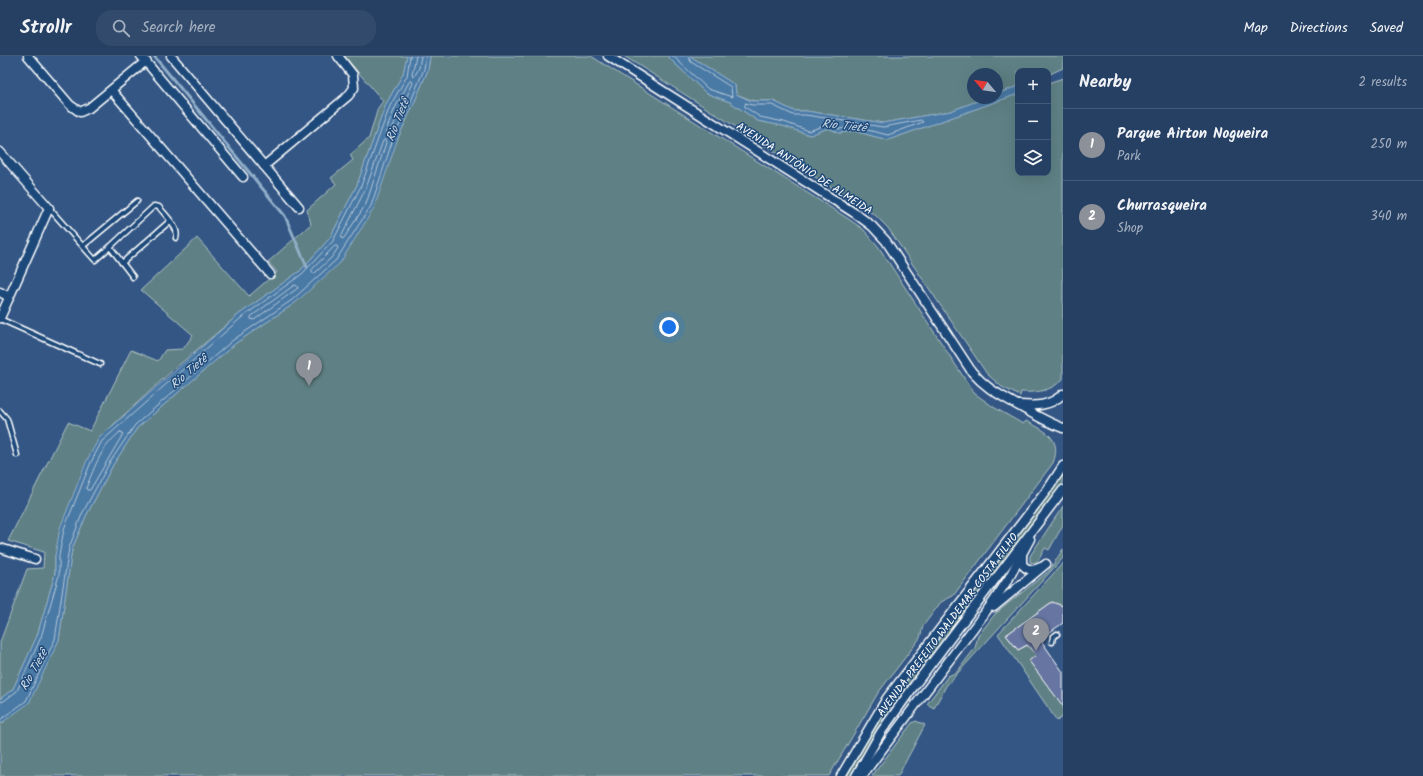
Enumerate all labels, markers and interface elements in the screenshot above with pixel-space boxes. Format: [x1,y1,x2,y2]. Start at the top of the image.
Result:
search box [96,10,376,46]
text: Strollr [20,13,72,43]
text: Search here [142,16,216,40]
icon: search [110,17,132,39]
text: Map [1243,17,1268,39]
text: Directions [1290,17,1348,39]
text: Saved [1370,17,1403,39]
north arrow [967,68,1003,104]
map controls [1015,68,1051,176]
button: + [1015,68,1051,104]
text: Nearby [1079,69,1131,96]
text: 2 results [1359,72,1407,93]
water label: Rio Tietê [381,93,416,144]
button: − [1015,104,1051,140]
water label: Rio Tietê [821,114,870,138]
street label: AVENIDA ANTÔNIO DE ALMEIDA [732,118,876,220]
text: Parque Airton Nogueira [1117,122,1268,146]
text: 1 [1090,134,1094,155]
text: 250 m [1370,134,1407,155]
button: layers [1015,140,1051,176]
text: Park [1117,146,1141,167]
text: Churrasqueira [1117,194,1207,218]
text: 2 [1088,206,1096,227]
text: 340 m [1370,206,1407,227]
text: Shop [1117,218,1143,239]
your location [659,317,679,337]
water label: Rio Tietê [166,348,214,394]
pin: 1 [296,353,322,386]
street label: AVENIDA PREFEITO WALDEMAR COSTA FILHO [873,529,1023,721]
pin: 2 [1023,618,1049,651]
water label: Rio Tietê [15,643,54,694]

